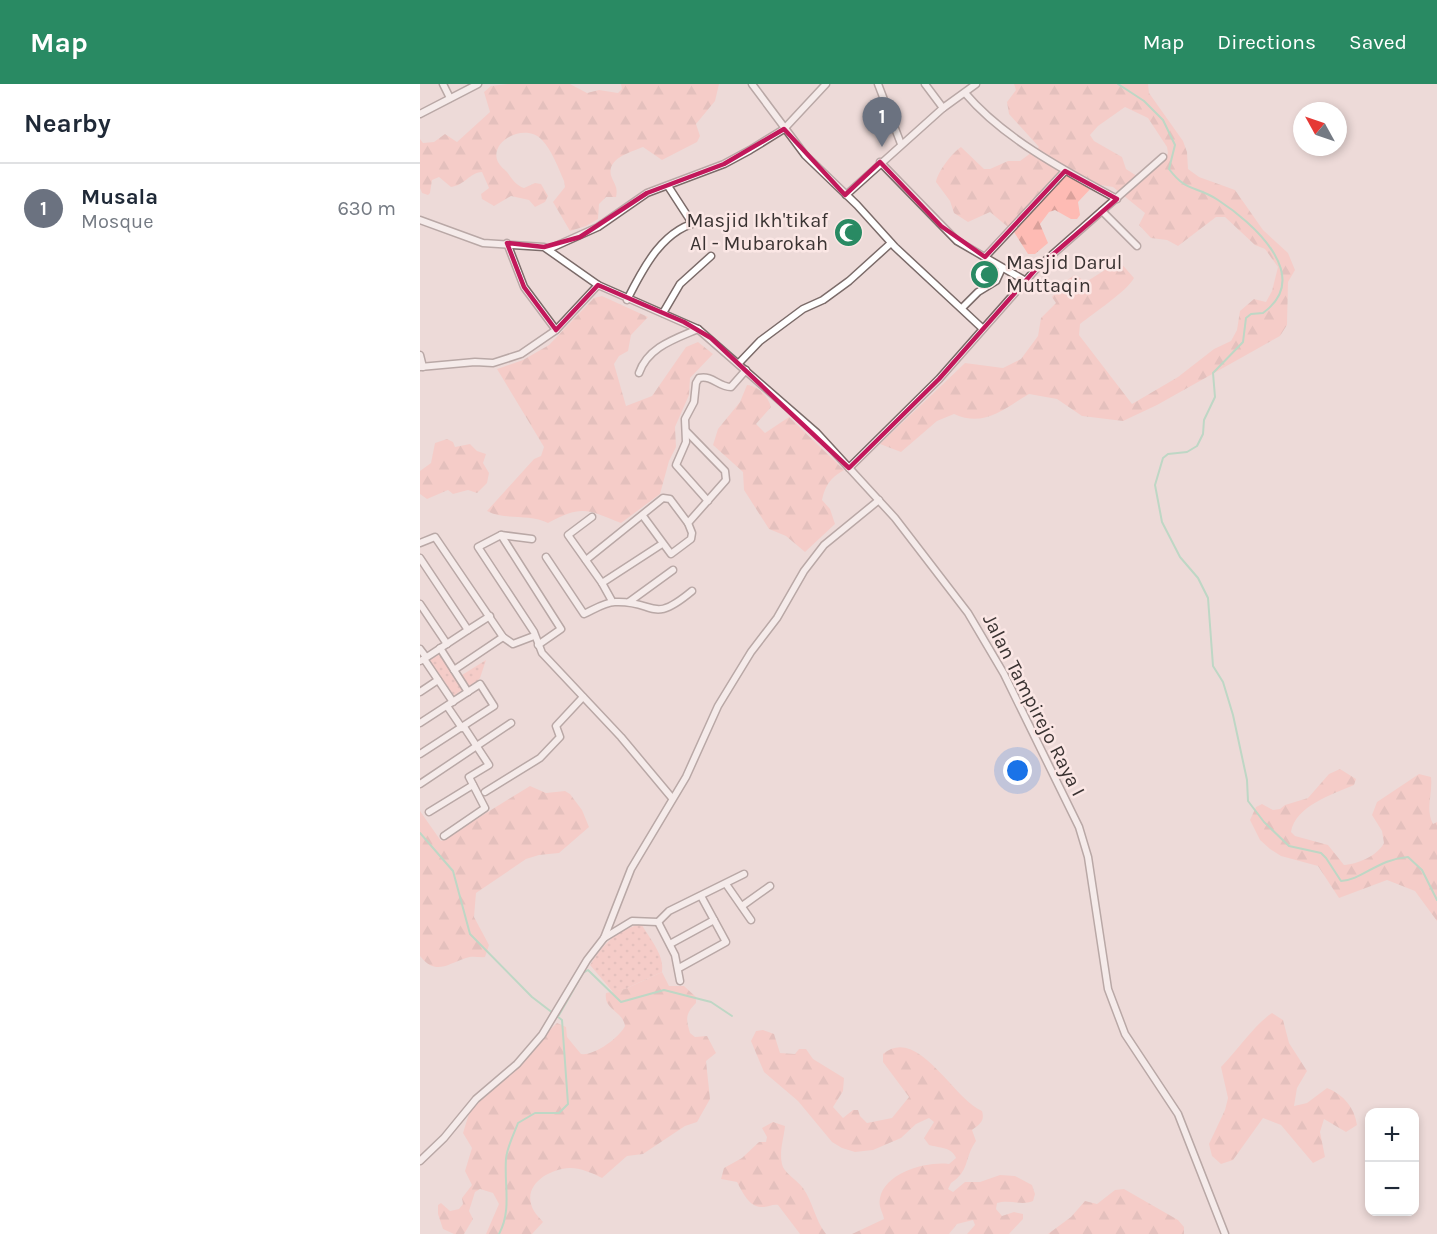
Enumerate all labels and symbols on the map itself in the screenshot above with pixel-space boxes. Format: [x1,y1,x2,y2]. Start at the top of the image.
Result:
pin: 1 [862,98,902,147]
north arrow [1293,102,1347,156]
place label: Masjid Ikh'tikaf Al - Mubarokah [686,209,828,255]
mosque icon: Masjid Ikh'tikaf Al - Mubarokah [833,216,865,248]
place label: Masjid Darul Muttaqin [1006,251,1122,297]
mosque icon: Masjid Darul Muttaqin [969,258,1001,290]
street label: Jalan Tampirejo Raya I [978,610,1090,800]
your location [1003,756,1032,785]

